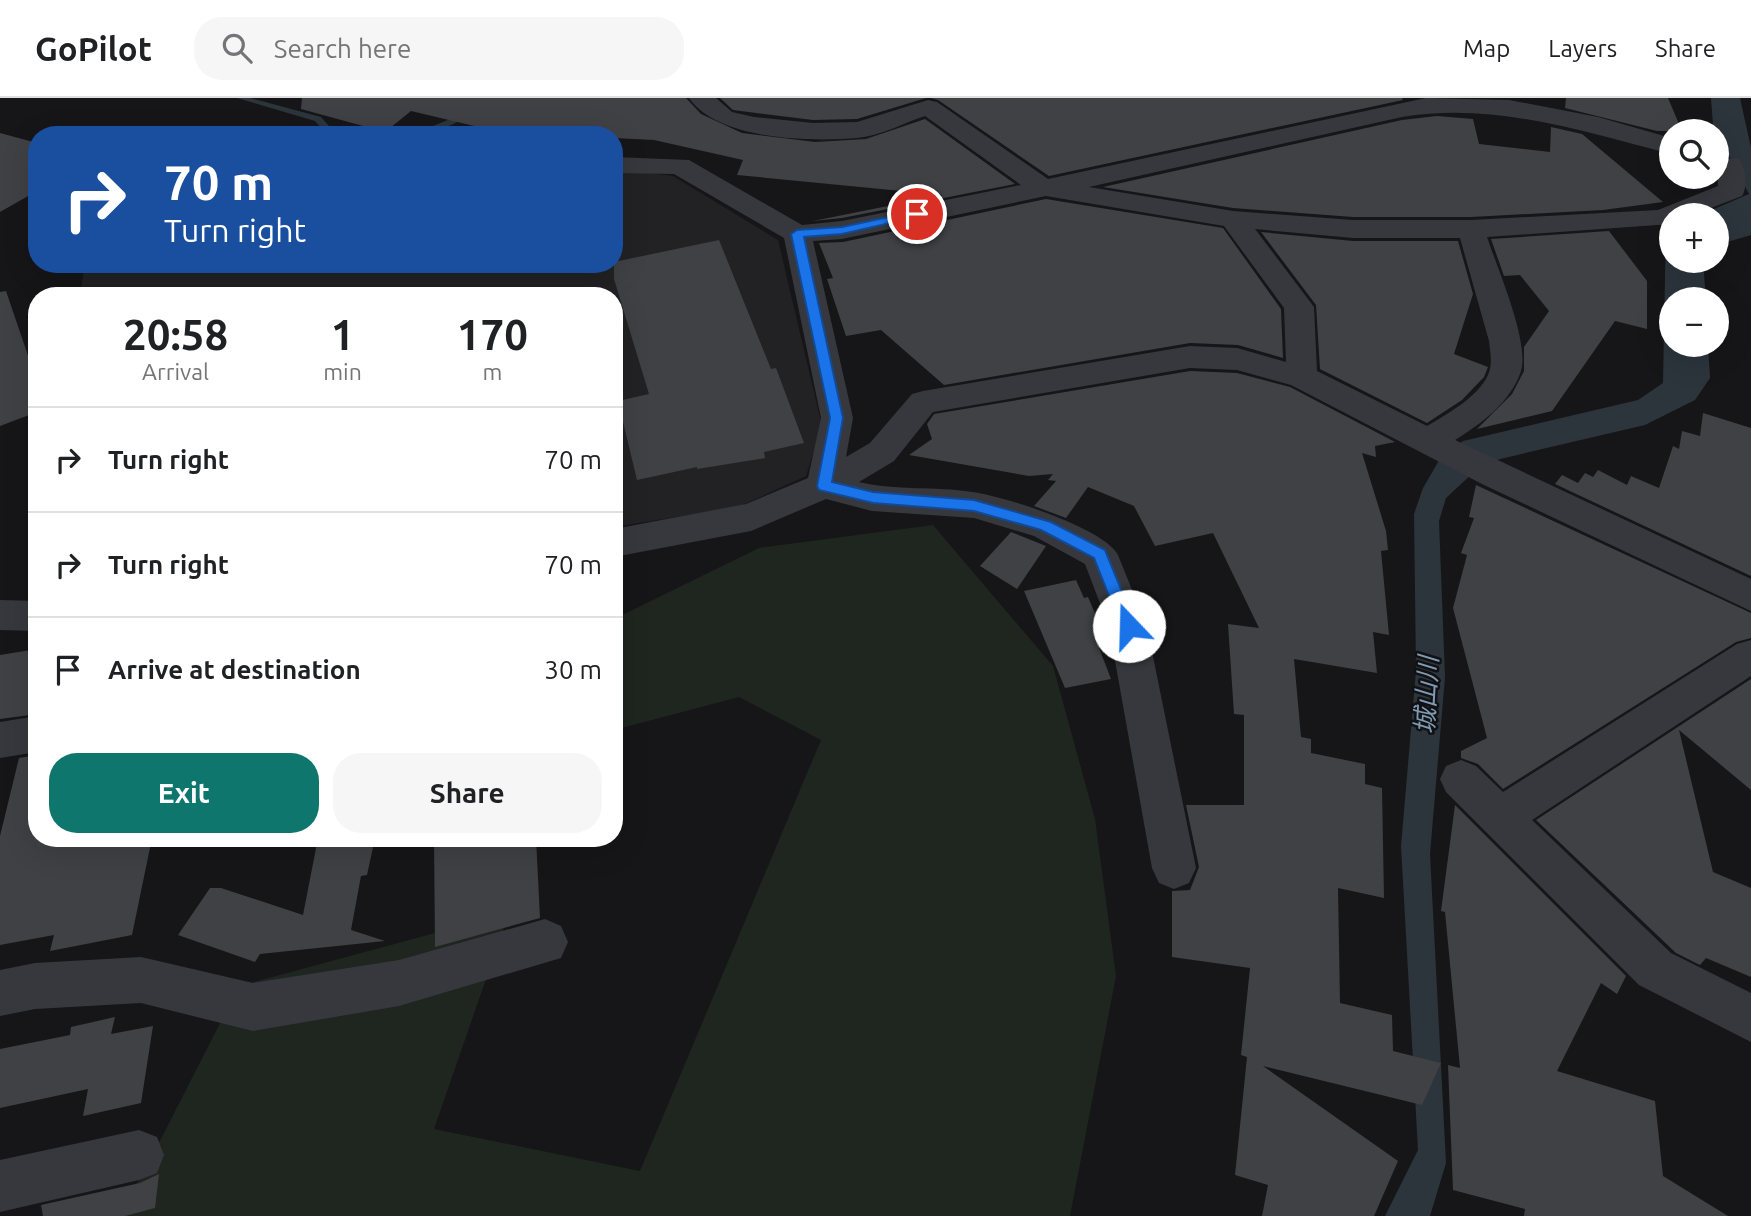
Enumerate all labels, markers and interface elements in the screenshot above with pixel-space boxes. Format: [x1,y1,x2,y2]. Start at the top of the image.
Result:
search box [194,17,684,80]
icon: search [218,29,256,67]
text: GoPilot [35,30,152,67]
text: Search here [274,34,411,63]
text: Map [1463,35,1510,62]
text: Layers [1548,35,1617,62]
text: Share [1655,35,1716,62]
map controls [1659,119,1729,357]
button: search [1659,119,1729,189]
icon: right [49,154,140,245]
text: 70 m [164,154,273,209]
pin [887,184,947,244]
icon: arrive [898,195,936,233]
button: + [1659,203,1729,273]
text: Turn right [164,212,306,248]
button: − [1659,287,1729,357]
text: 20:58 [123,311,228,358]
text: 1 [331,311,354,358]
text: 170 [457,311,528,358]
text: Arrival [142,359,209,384]
text: min [323,359,362,384]
text: m [482,359,502,384]
icon: right [49,441,87,479]
text: Turn right [108,445,229,474]
text: 70 m [544,445,602,474]
icon: right [49,546,87,584]
text: Turn right [108,550,229,579]
text: 70 m [544,550,602,579]
position arrow [1092,589,1166,663]
icon: arrive [49,651,87,689]
water label: 城山川 [1409,652,1443,735]
text: Arrive at destination [108,655,361,684]
text: 30 m [544,655,602,684]
button: Exit [49,753,319,833]
button: Share [333,753,602,833]

